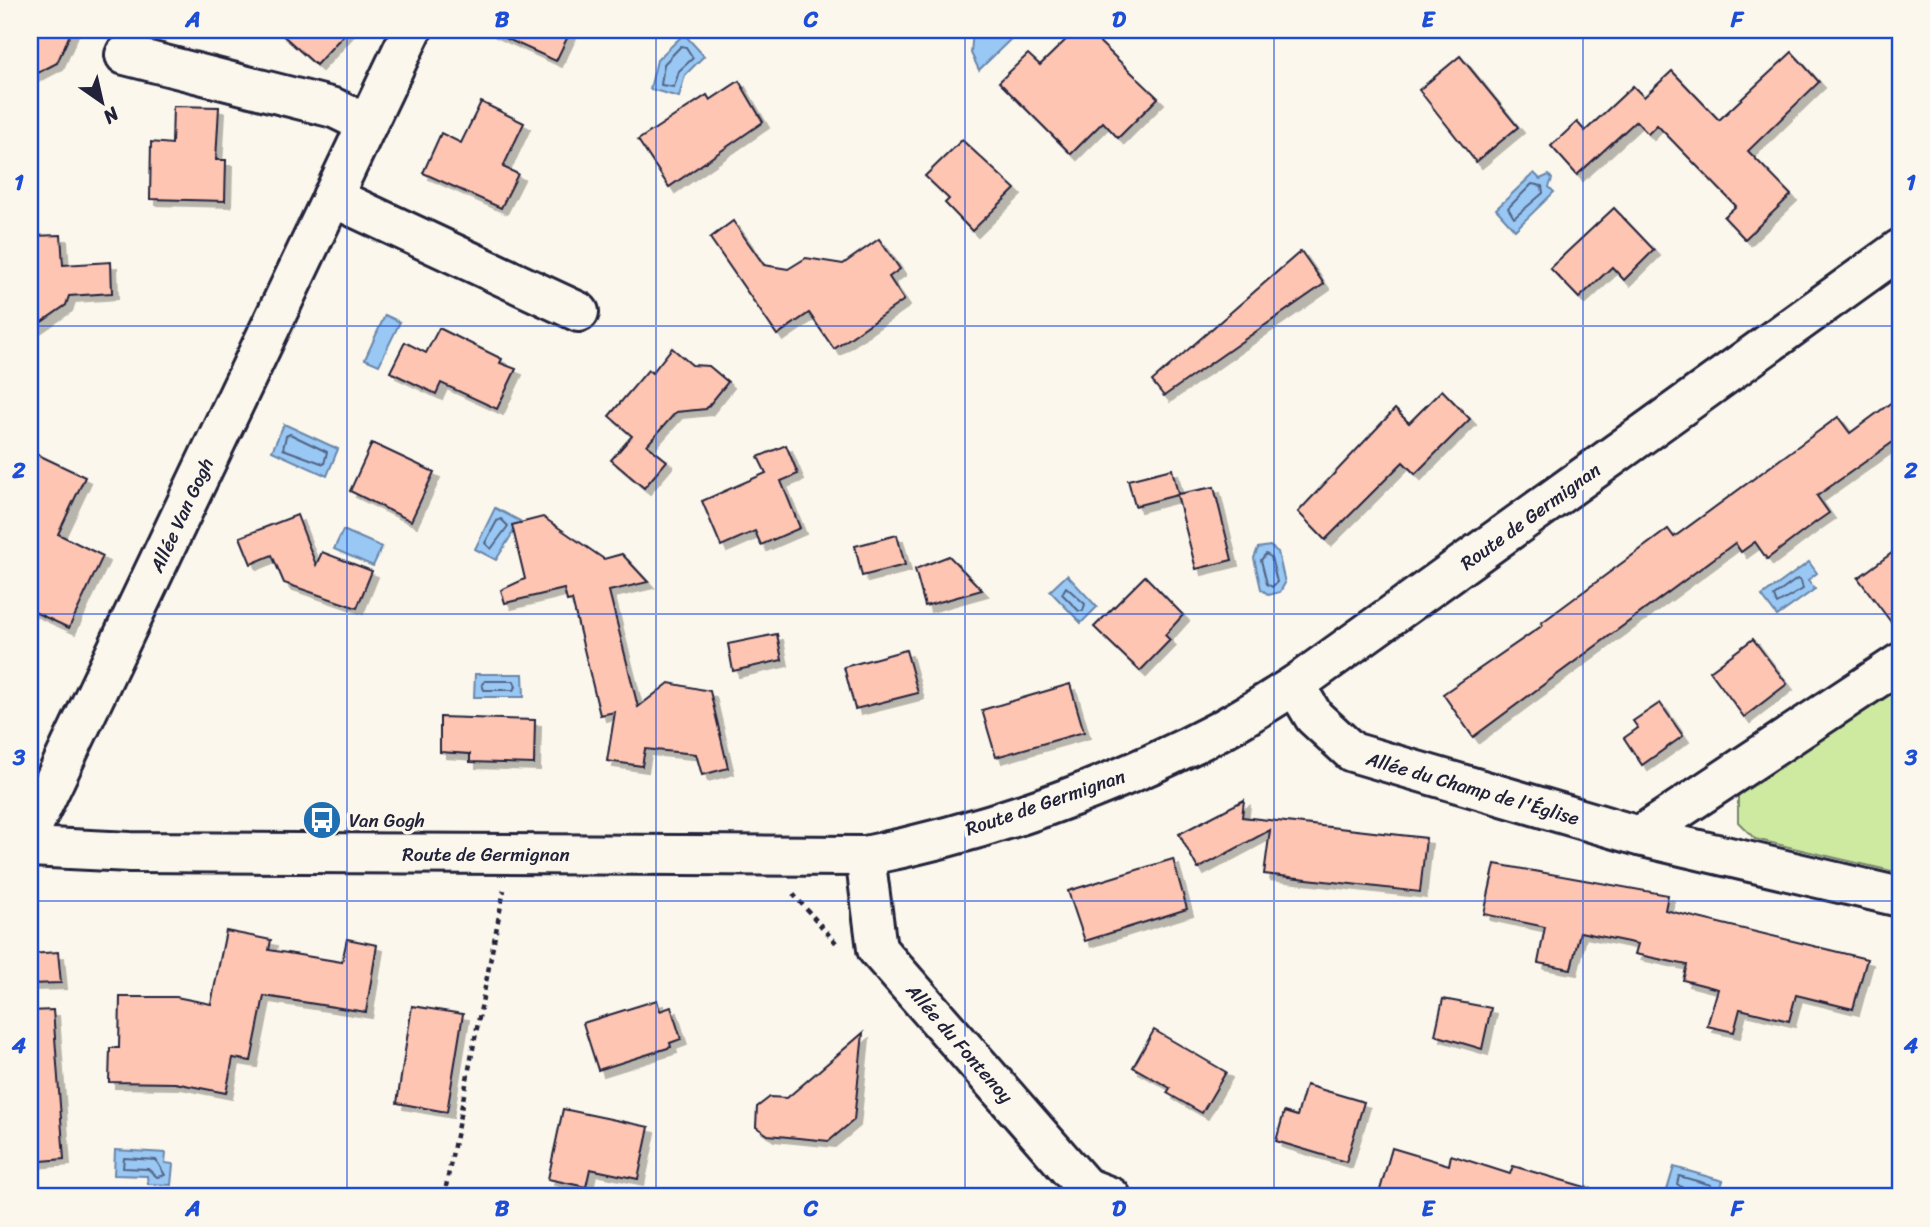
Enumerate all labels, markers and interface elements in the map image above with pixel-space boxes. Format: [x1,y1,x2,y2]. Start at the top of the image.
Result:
text: A [184,0,201,40]
text: B [495,0,510,40]
text: C [803,0,819,40]
text: D [1112,0,1127,40]
text: E [1422,0,1437,40]
text: F [1730,0,1745,40]
north arrow [66,66,136,136]
text: N [96,98,127,134]
text: 1 [14,162,24,203]
text: 1 [1906,162,1916,203]
text: 2 [11,450,26,491]
text: 2 [1903,450,1918,491]
street label: Allée Van Gogh [140,452,222,579]
street label: Route de Germignan [1453,454,1608,579]
text: 3 [12,737,26,778]
text: 3 [1904,737,1918,778]
street label: Allée du Champ de l'Église [1361,742,1584,835]
street label: Route de Germignan [961,760,1130,845]
bus stop icon: Van Gogh [301,799,343,841]
place label: Van Gogh [349,804,425,837]
street label: Route de Germignan [402,838,570,871]
street label: Allée du Fontenoy [897,975,1022,1111]
text: 4 [11,1025,27,1066]
text: 4 [1903,1025,1919,1066]
text: A [184,1188,201,1227]
text: B [495,1188,510,1227]
text: C [803,1188,819,1227]
text: D [1112,1188,1127,1227]
text: E [1422,1188,1437,1227]
text: F [1730,1188,1745,1227]

